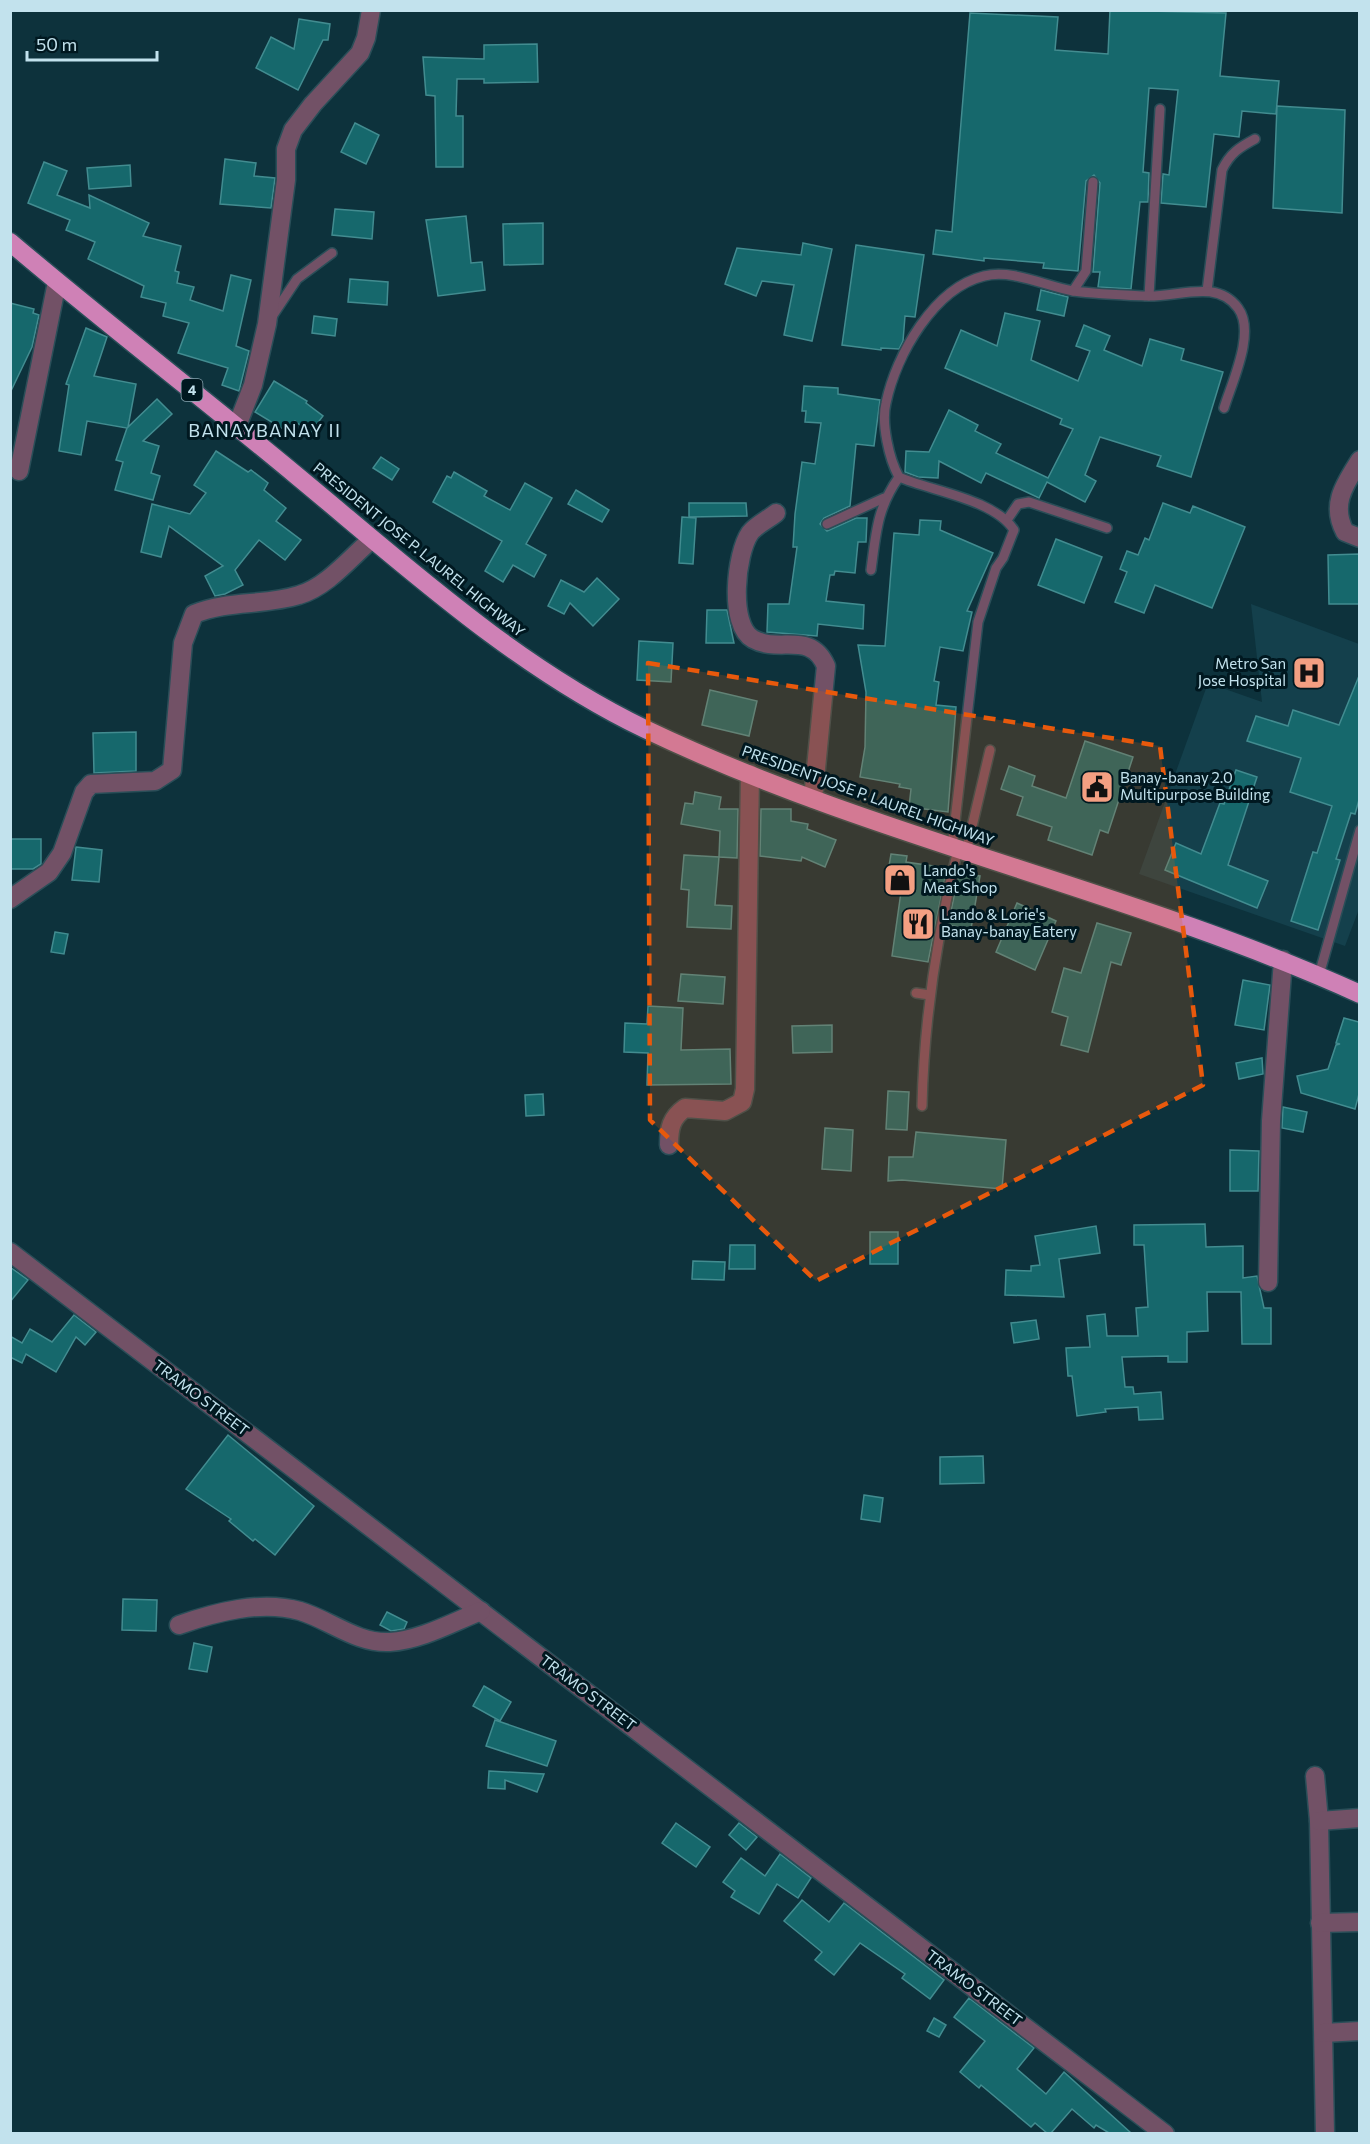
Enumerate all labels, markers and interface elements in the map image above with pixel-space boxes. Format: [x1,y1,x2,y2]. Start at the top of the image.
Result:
scale bar [27,24,158,62]
text: 50 m [36,33,77,55]
road number: 4 [182,379,202,401]
district label: BANAYBANAY II [188,419,342,441]
street label: PRESIDENT JOSE P. LAUREL HIGHWAY [310,458,529,640]
place label: Metro San Jose Hospital [1198,654,1286,689]
hospital icon: Metro San Jose Hospital [1291,655,1327,691]
street label: PRESIDENT JOSE P. LAUREL HIGHWAY [740,741,997,849]
place label: Banay-banay 2.0 Multipurpose Building [1120,768,1270,803]
public building icon: Banay-banay 2.0 Multipurpose Building [1079,769,1115,805]
place label: Lando's Meat Shop [923,861,997,896]
shop icon: Lando's Meat Shop [882,862,918,898]
place label: Lando & Lorie's Banay-banay Eatery [941,905,1077,940]
restaurant icon: Lando & Lorie's Banay-banay Eatery [900,906,936,942]
street label: TRAMO STREET [150,1355,253,1439]
street label: TRAMO STREET [537,1650,640,1734]
street label: TRAMO STREET [923,1945,1026,2029]

